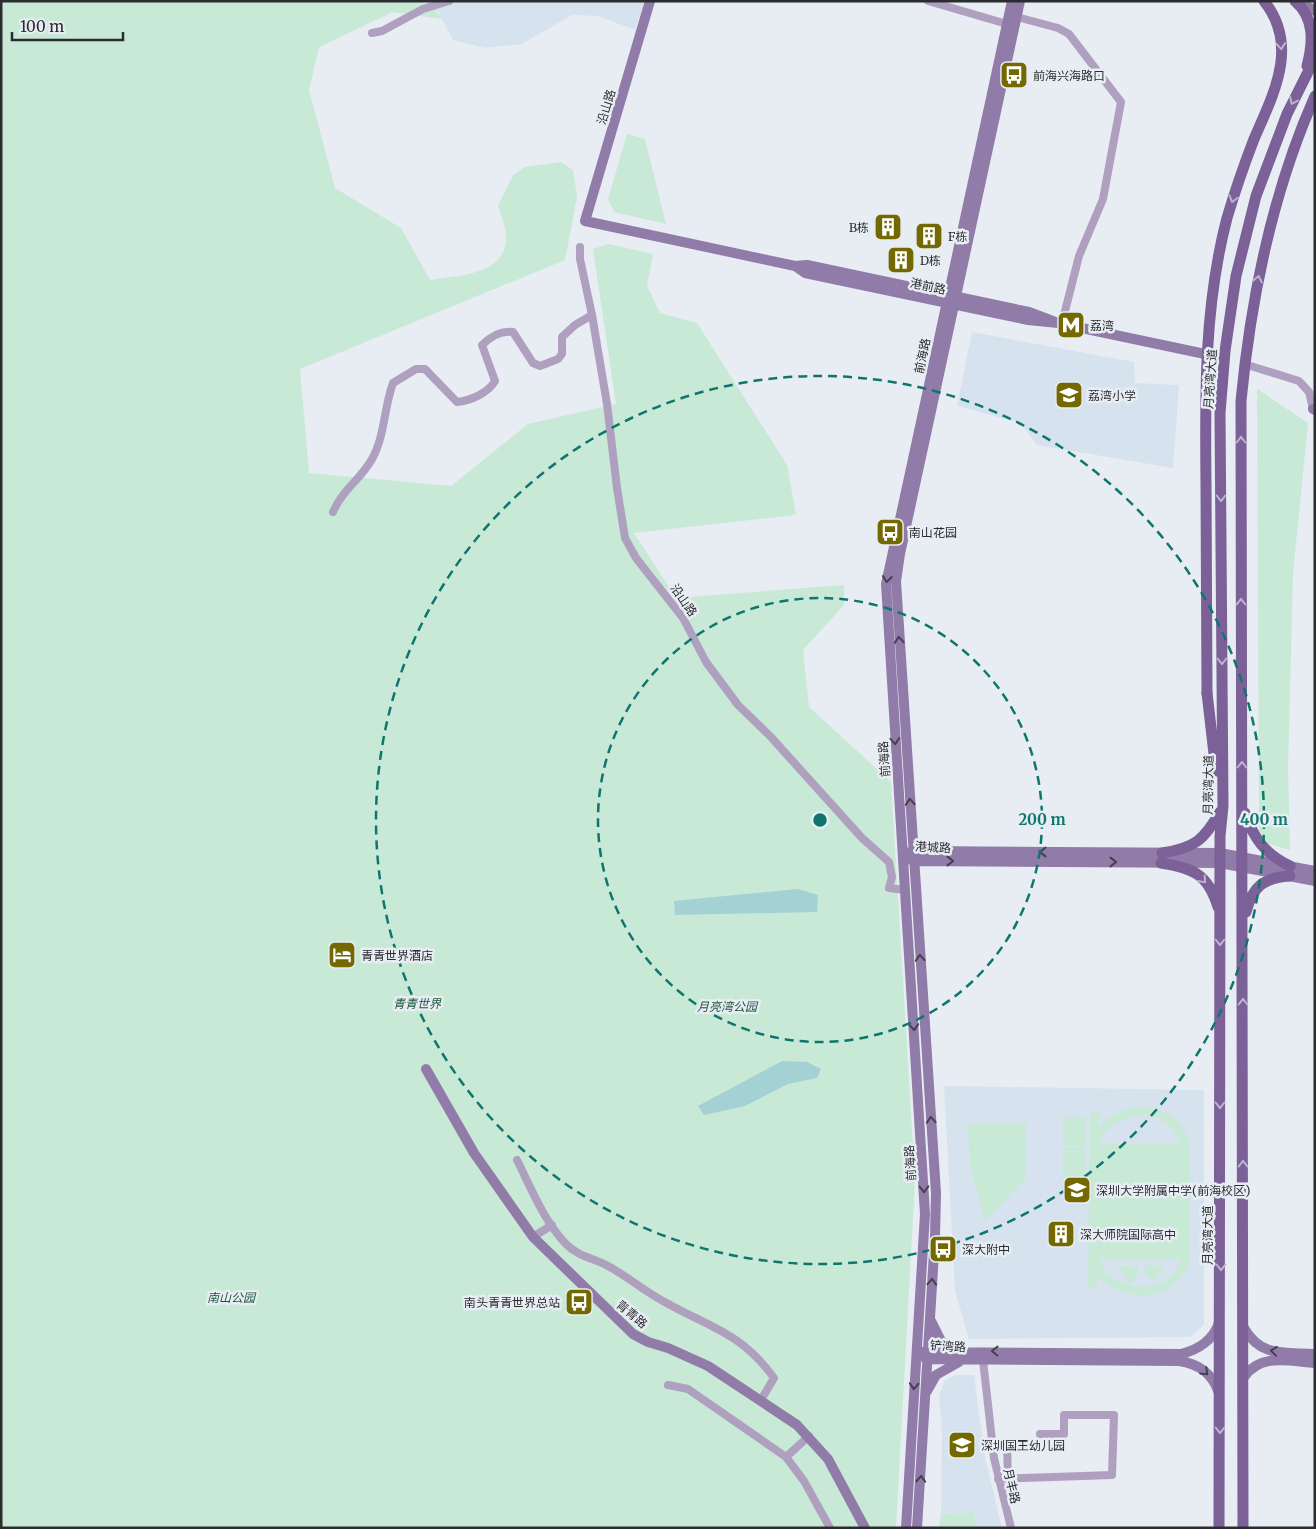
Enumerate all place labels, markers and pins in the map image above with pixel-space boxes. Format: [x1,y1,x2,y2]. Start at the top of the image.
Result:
bus stop icon: 前海兴海路口 [999,60,1029,90]
place label: 前海兴海路口 [1033,68,1105,83]
building icon: B栋 [873,212,903,242]
place label: B栋 [849,220,869,235]
building icon: F栋 [914,221,944,251]
place label: F栋 [948,229,967,244]
building icon: D栋 [886,245,916,275]
place label: D栋 [920,253,941,268]
metro station icon: 荔湾 [1056,310,1086,340]
place label: 荔湾 [1090,318,1114,333]
school or university icon: 荔湾小学 [1054,380,1084,410]
place label: 荔湾小学 [1088,388,1136,403]
bus stop icon: 南山花园 [875,517,905,547]
place label: 南山花园 [909,525,957,540]
centre of rings [811,811,829,829]
hotel icon: 青青世界酒店 [327,940,357,970]
place label: 青青世界酒店 [361,948,433,963]
school or university icon: 深圳大学附属中学(前海校区) [1062,1175,1092,1205]
place label: 深圳大学附属中学(前海校区) [1096,1183,1250,1198]
building icon: 深大师院国际高中 [1046,1219,1076,1249]
place label: 深大师院国际高中 [1080,1227,1176,1242]
bus stop icon: 深大附中 [928,1234,958,1264]
place label: 深大附中 [962,1242,1010,1257]
bus stop icon: 南头青青世界总站 [564,1287,594,1317]
place label: 南头青青世界总站 [464,1295,560,1310]
school or university icon: 深圳国王幼儿园 [947,1430,977,1460]
place label: 深圳国王幼儿园 [981,1438,1065,1453]

